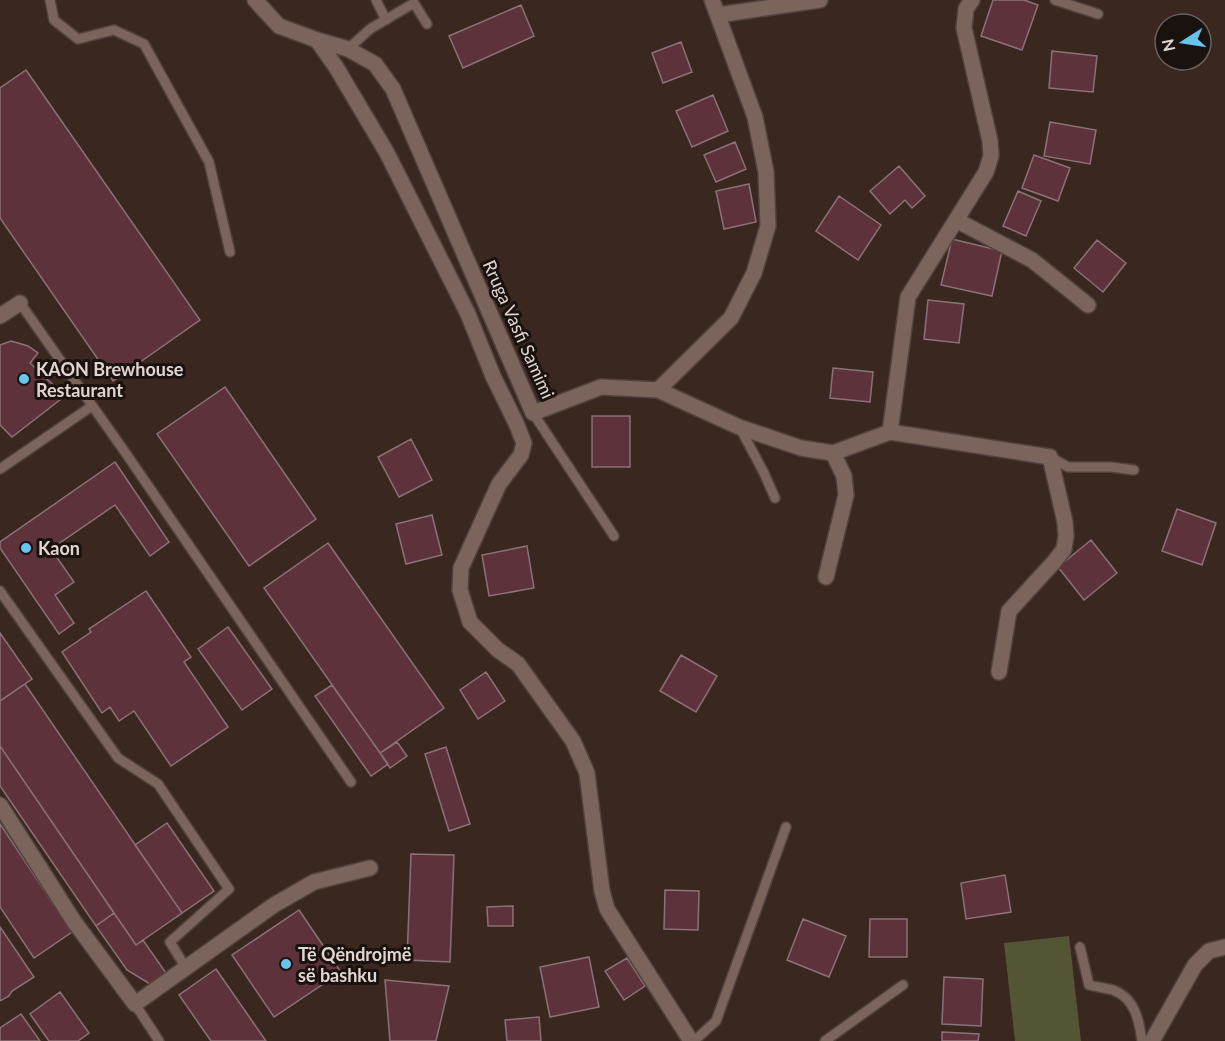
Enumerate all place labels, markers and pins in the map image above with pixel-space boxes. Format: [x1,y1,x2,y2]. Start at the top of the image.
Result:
place label: KAON Brewhouse Restaurant [36,358,184,401]
marker: KAON Brewhouse Restaurant [17,372,31,386]
place label: Kaon [38,537,80,559]
marker: Kaon [19,541,33,555]
place label: Të Qëndrojmë së bashku [298,943,412,986]
marker: Të Qëndrojmë së bashku [279,957,293,971]

